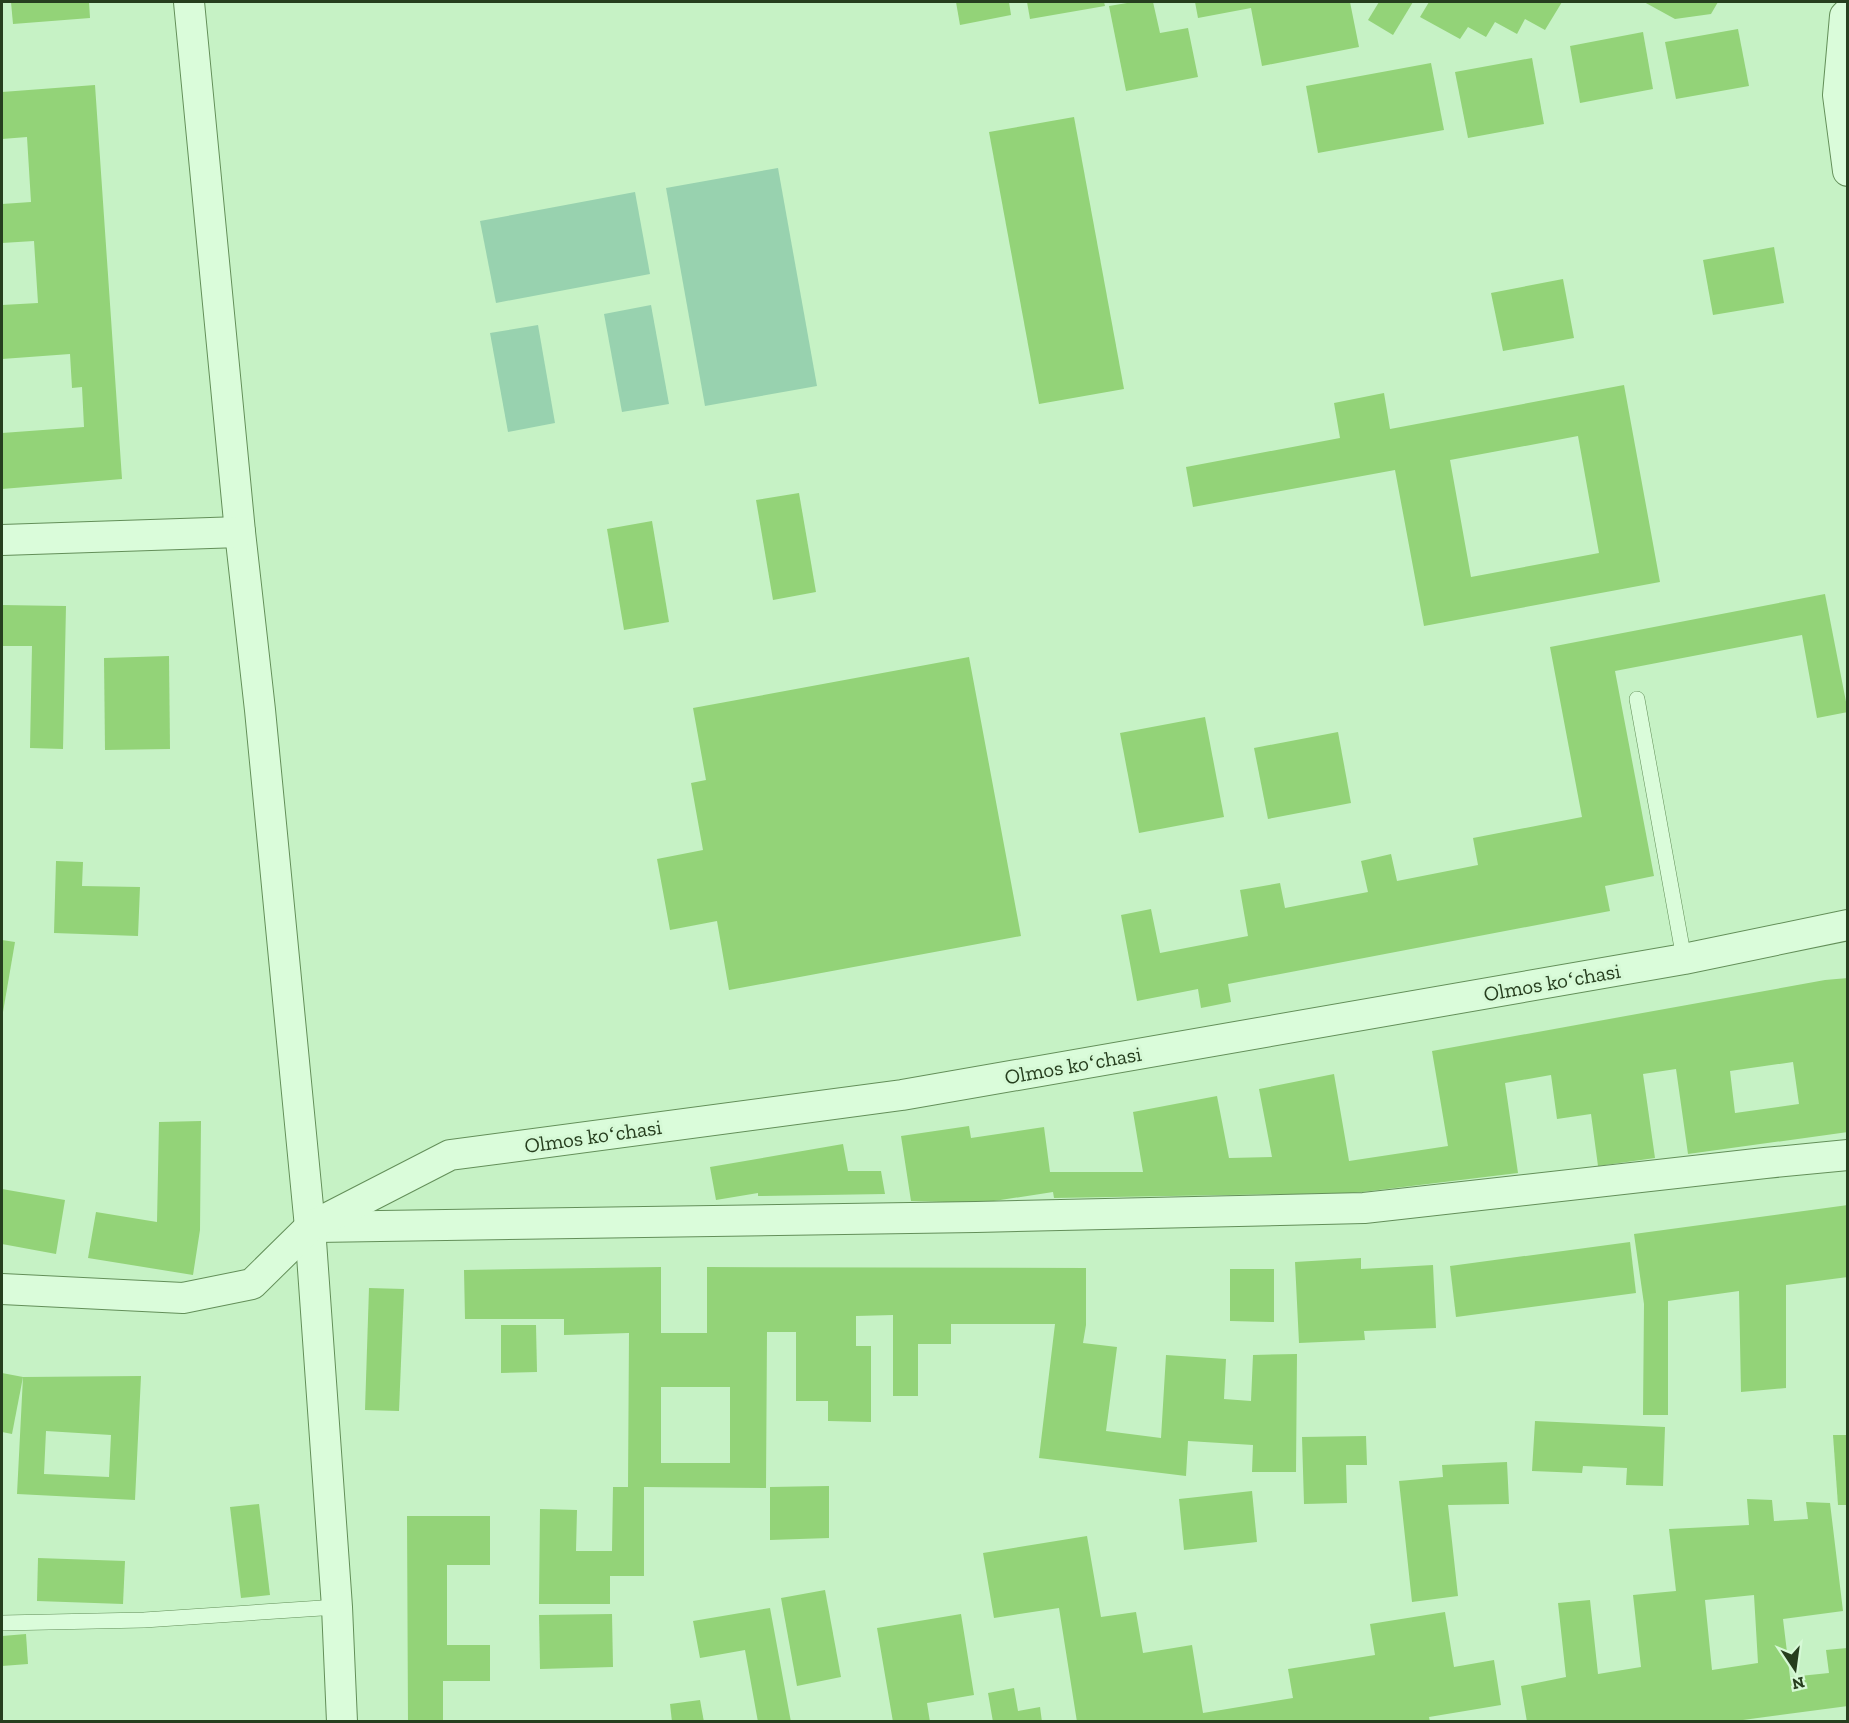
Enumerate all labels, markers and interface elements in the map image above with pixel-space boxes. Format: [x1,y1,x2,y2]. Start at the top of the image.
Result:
street label: Olmos koʻchasi [1482,958,1622,1006]
street label: Olmos koʻchasi [1003,1041,1143,1089]
street label: Olmos koʻchasi [523,1114,663,1158]
north arrow [1765,1639,1825,1699]
text: N [1790,1673,1806,1694]

